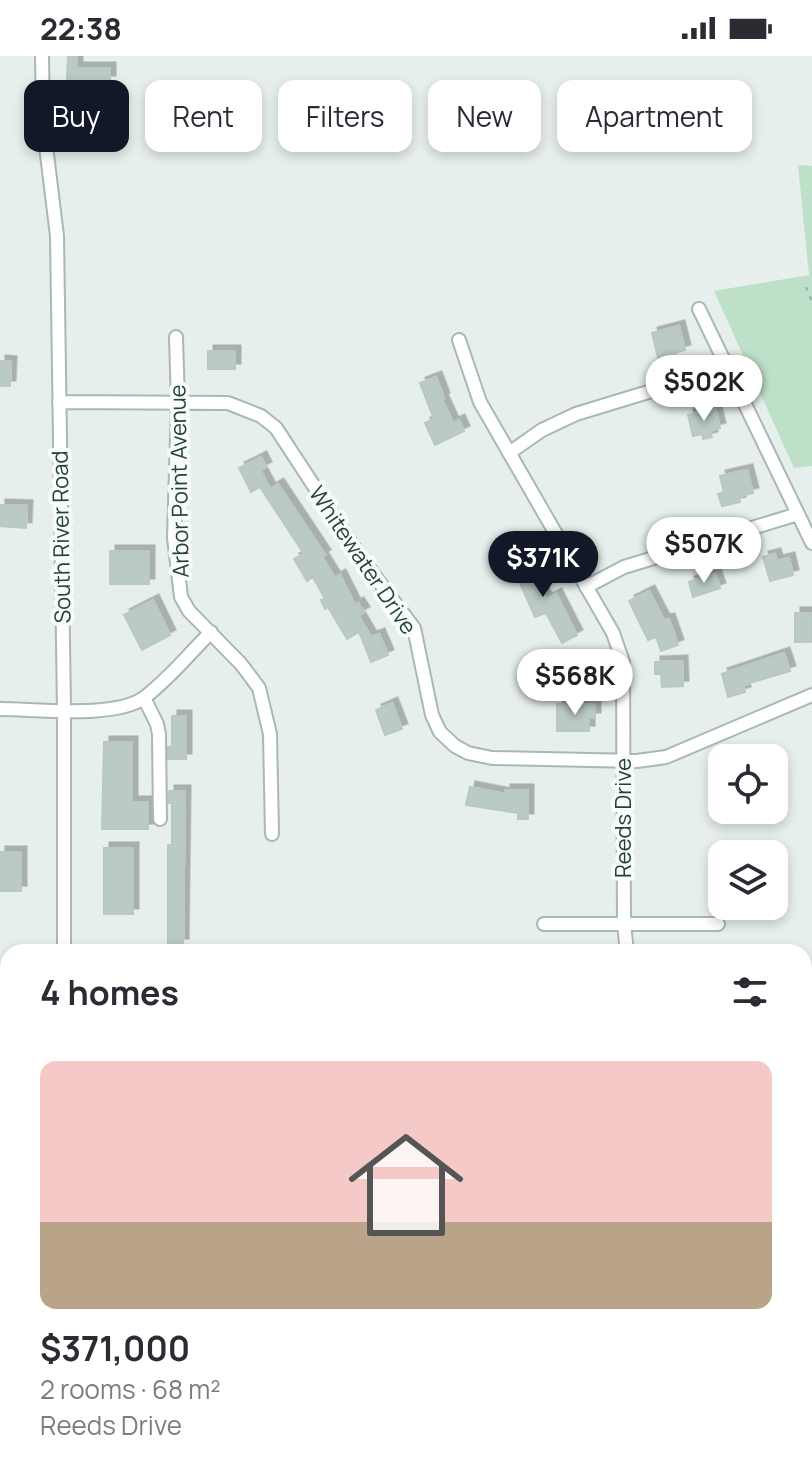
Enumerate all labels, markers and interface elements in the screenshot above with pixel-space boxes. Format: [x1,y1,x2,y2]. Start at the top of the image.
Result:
text: 22:38 [40,8,122,49]
chip: Buy [24,80,129,152]
chip: Rent [145,80,262,152]
chip: Filters [278,80,412,152]
chip: New [428,80,541,152]
chip: Apartment [557,80,752,152]
pin: $502K [648,355,760,423]
text: $502K [664,363,744,399]
street label: Arbor Point Avenue [162,384,196,578]
street label: South River Road [44,450,78,624]
street label: Whitewater Drive [302,480,424,640]
pin: $507K [648,517,760,585]
text: $507K [664,525,744,561]
pin: $371K [487,531,599,599]
text: $371K [506,539,580,575]
pin: $568K [519,649,631,717]
text: $568K [535,657,615,693]
map controls [708,744,788,920]
button: locate [708,744,788,824]
street label: Reeds Drive [608,758,638,878]
button: layers [708,840,788,920]
text: 4 homes [40,969,179,1015]
icon: filters [728,970,772,1014]
icon: home [334,1113,478,1257]
text: $371,000 [40,1325,190,1371]
text: 2 rooms · 68 m² [40,1371,221,1407]
text: Reeds Drive [40,1407,182,1443]

